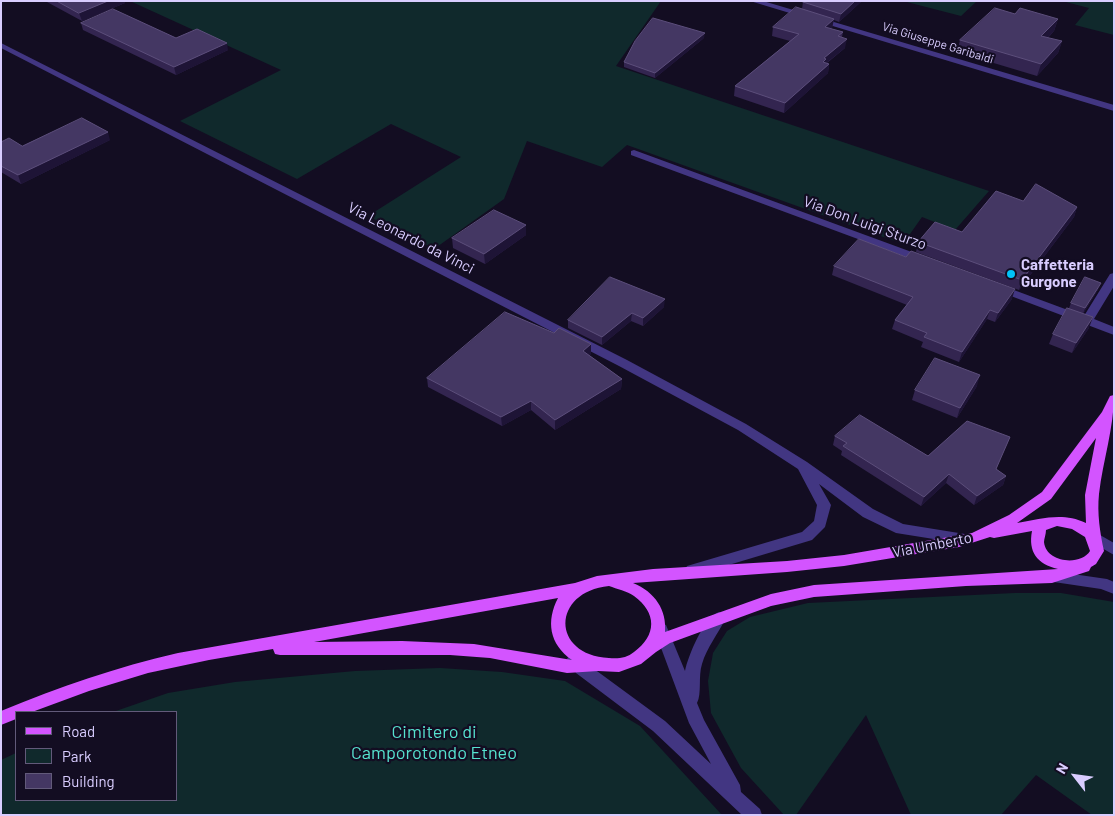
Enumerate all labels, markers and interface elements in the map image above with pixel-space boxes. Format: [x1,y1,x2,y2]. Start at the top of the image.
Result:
street label: Via Giuseppe Garibaldi [881,19,995,67]
street label: Via Don Luigi Sturzo [801,192,929,254]
street label: Via Leonardo da Vinci [345,198,477,278]
place label: Caffetteria Gurgone [1021,256,1094,291]
marker: Caffetteria Gurgone [1005,268,1017,280]
street label: Via Umberto [891,528,973,562]
legend [15,711,178,801]
park label: Cimitero di Camporotondo Etneo [351,721,517,764]
text: Road [62,722,95,740]
text: Park [62,747,91,765]
north arrow [1050,751,1100,801]
text: N [1052,760,1071,777]
text: Building [62,772,115,790]

